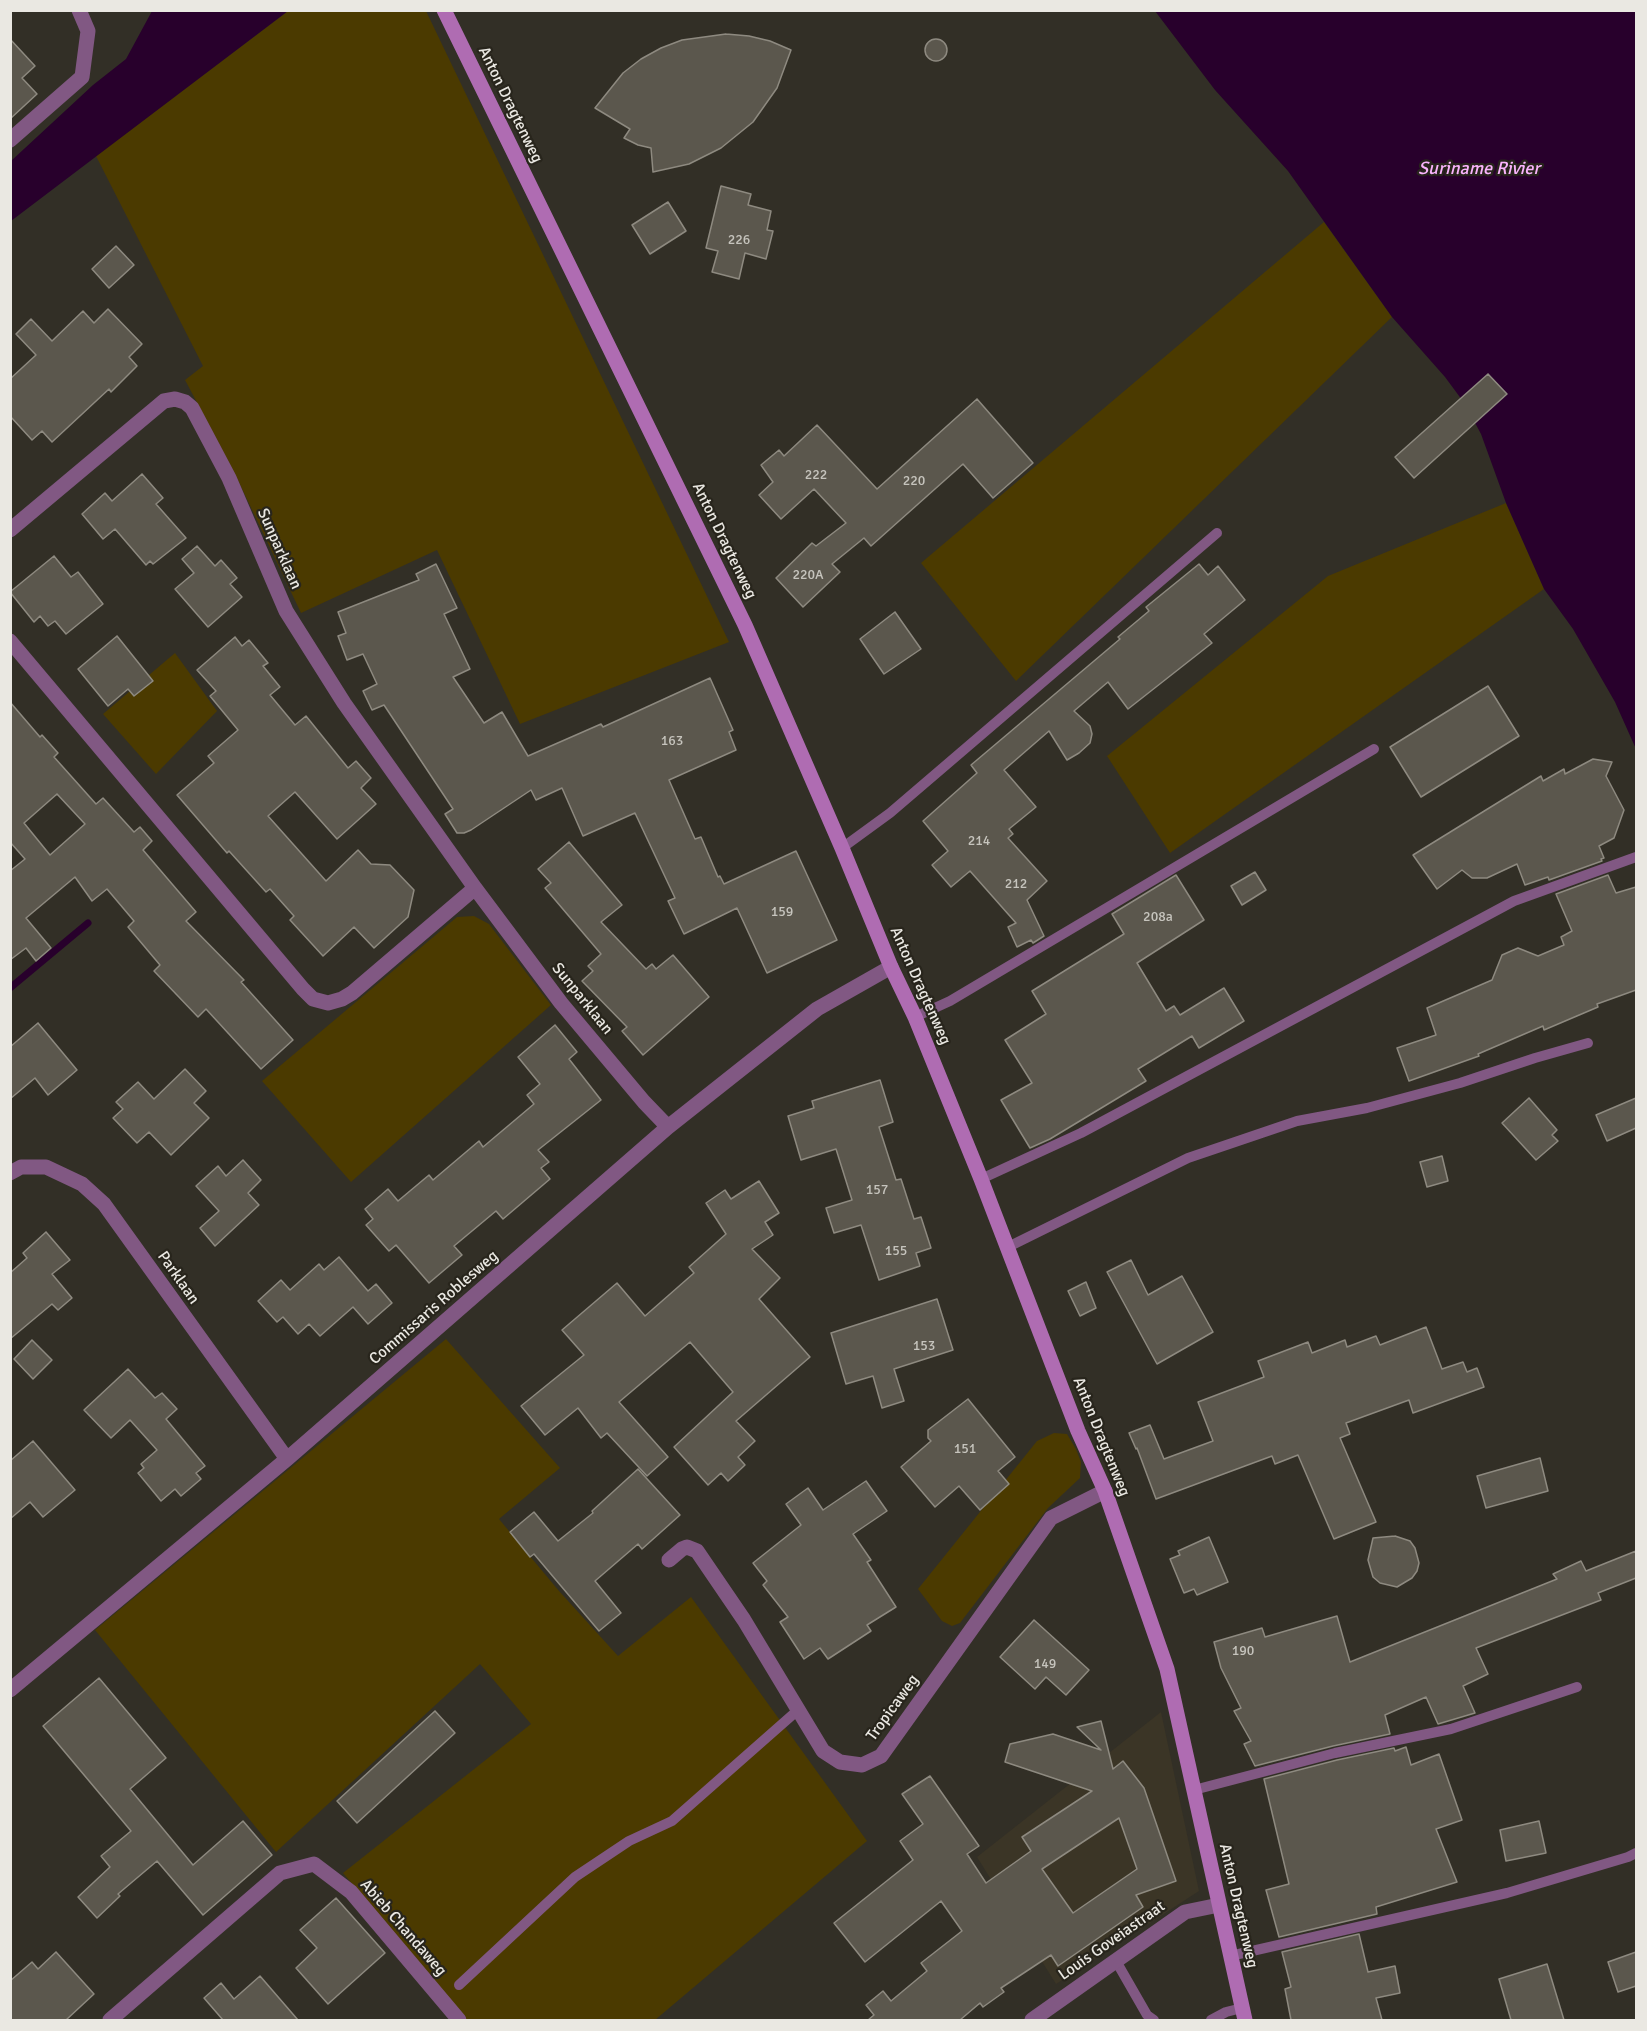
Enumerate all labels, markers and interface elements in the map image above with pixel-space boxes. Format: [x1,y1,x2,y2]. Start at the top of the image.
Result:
street label: Anton Dragtenweg [474,44,546,166]
water label: Suriname Rivier [1418,158,1540,180]
house number: 226 [728,232,750,248]
house number: 222 [805,467,827,483]
house number: 220 [903,473,925,489]
street label: Anton Dragtenweg [688,480,760,602]
street label: Sunparklaan [253,506,305,592]
house number: 220A [792,567,824,583]
house number: 163 [661,733,683,749]
house number: 214 [968,833,990,849]
house number: 212 [1005,876,1027,892]
house number: 159 [771,904,793,920]
house number: 208a [1143,909,1173,925]
street label: Anton Dragtenweg [885,924,955,1048]
street label: Sunparklaan [547,959,617,1039]
house number: 157 [866,1182,888,1198]
house number: 155 [885,1243,907,1259]
street label: Commissaris Roblesweg [366,1247,502,1369]
street label: Parklaan [153,1248,203,1308]
house number: 153 [913,1338,935,1354]
street label: Anton Dragtenweg [1068,1375,1134,1499]
house number: 151 [954,1441,976,1457]
house number: 190 [1232,1643,1254,1659]
house number: 149 [1034,1656,1056,1672]
street label: Tropicaweg [863,1671,923,1745]
street label: Anton Dragtenweg [1214,1842,1262,1970]
street label: Abieb Chandaweg [356,1876,450,1980]
street label: Louis Goveiastraat [1055,1897,1169,1985]

